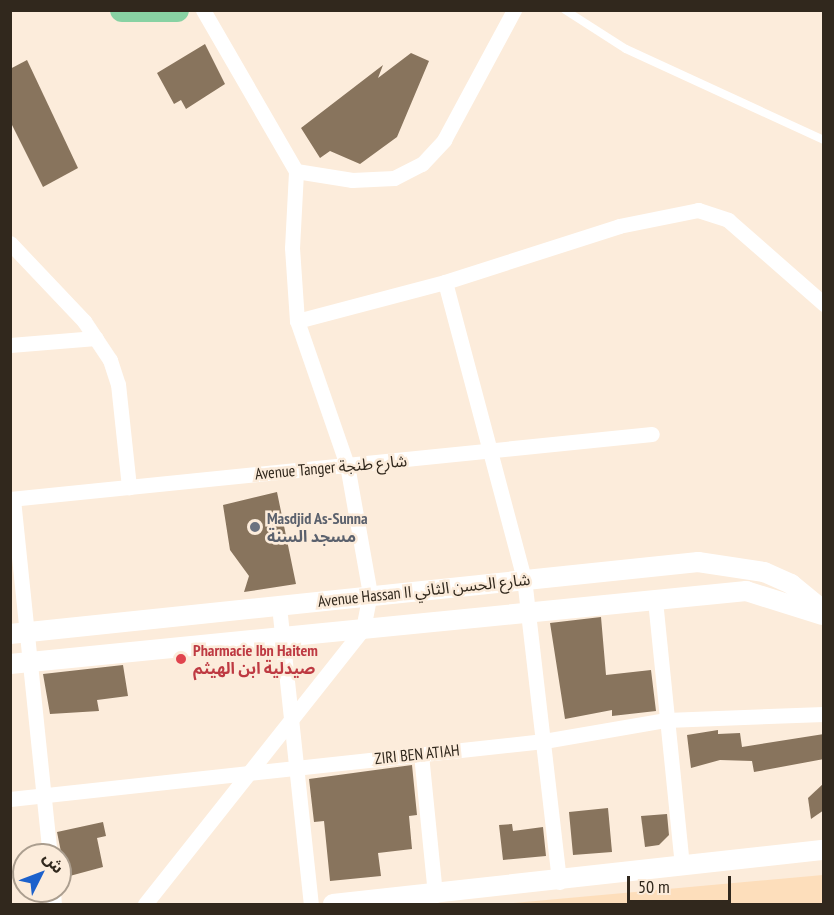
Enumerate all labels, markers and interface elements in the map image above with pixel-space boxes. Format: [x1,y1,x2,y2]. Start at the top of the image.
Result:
street label: Avenue Tanger شارع طنجة [254,451,408,483]
place label: Masdjid As-Sunna مسجد السنة [267,508,368,546]
marker: Masdjid As-Sunna مسجد السنة [248,520,262,534]
street label: Avenue Hassan II شارع الحسن الثاني [317,569,531,611]
place label: Pharmacie Ibn Haitem صيدلية ابن الهيثم [193,640,318,678]
marker: Pharmacie Ibn Haitem صيدلية ابن الهيثم [174,652,188,666]
street label: ZIRI BEN ATIAH [373,740,461,768]
north arrow [12,843,72,903]
text: ش [39,847,69,877]
scale bar [630,864,734,902]
text: 50 m [638,875,670,898]

